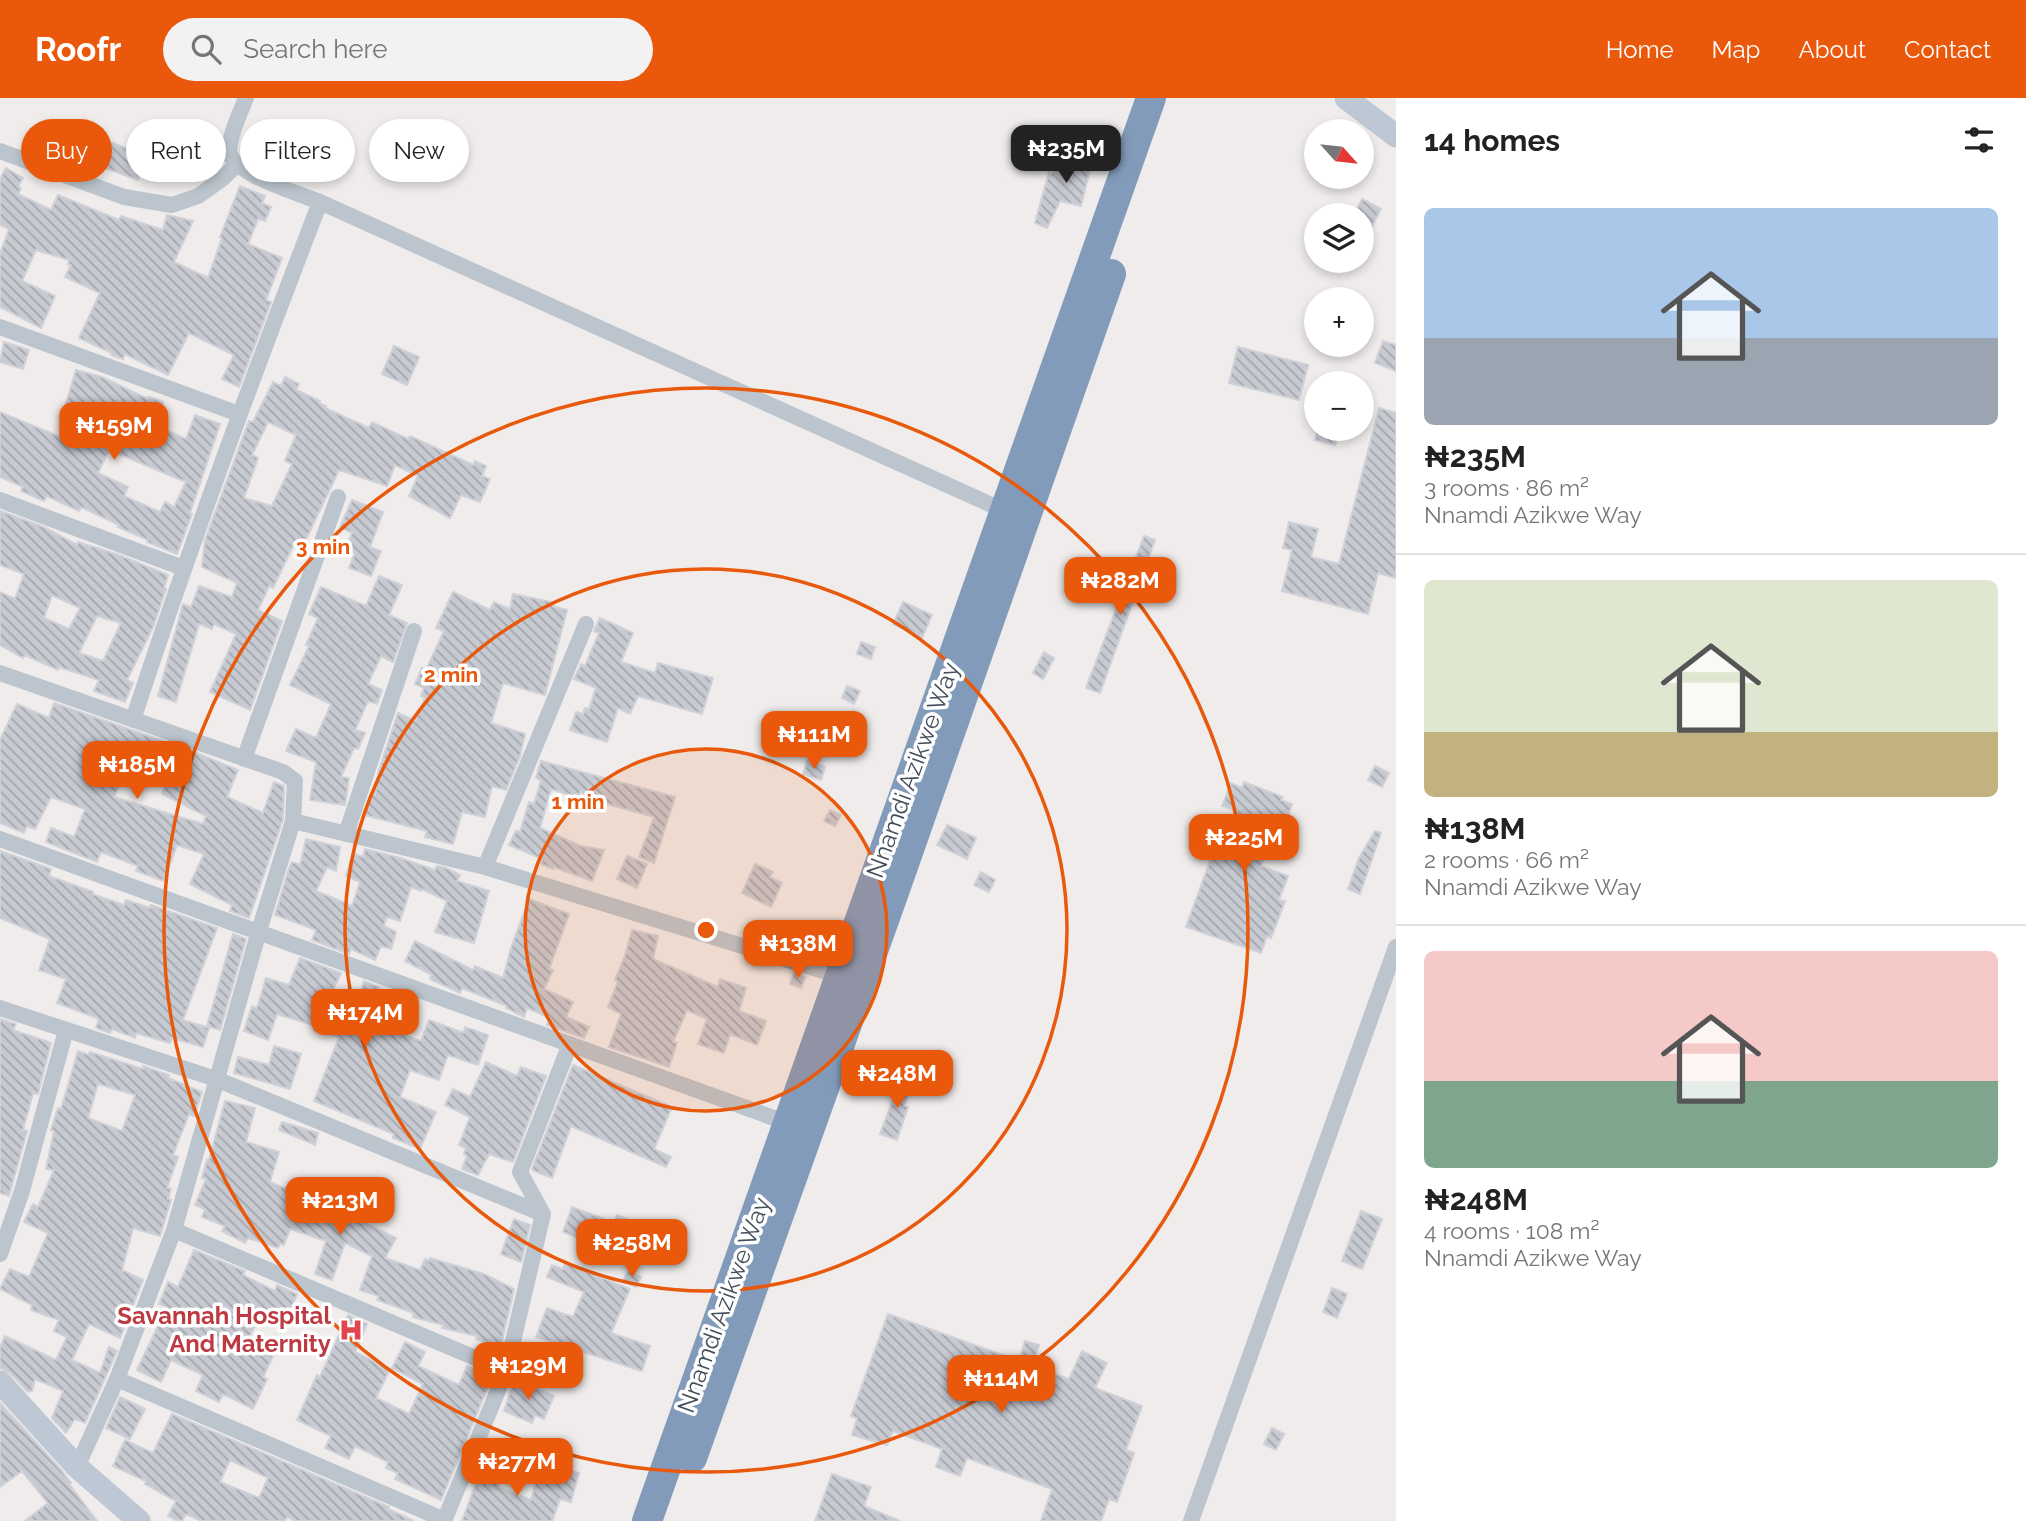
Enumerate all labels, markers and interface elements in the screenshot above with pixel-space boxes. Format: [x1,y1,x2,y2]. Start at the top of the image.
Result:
search box [163,18,653,81]
text: Roofr [35,30,121,69]
icon: search [187,30,225,68]
text: Search here [243,34,388,64]
text: Home [1606,35,1674,64]
text: Map [1712,35,1760,64]
text: About [1798,35,1866,64]
text: Contact [1904,35,1991,64]
chip: Buy [21,119,112,182]
chip: Rent [126,119,226,182]
chip: Filters [240,119,355,182]
chip: New [369,119,469,182]
north arrow [1304,119,1374,189]
map controls [1304,119,1374,441]
icon: filters [1960,121,1998,159]
text: 14 homes [1424,123,1560,158]
pin: ₦235M [1017,126,1115,185]
text: ₦235M [1027,134,1105,161]
button: layers [1304,203,1374,273]
icon: home [1648,253,1774,379]
button: + [1304,287,1374,357]
button: − [1304,371,1374,441]
pin: ₦159M [65,402,163,462]
text: ₦159M [75,411,153,438]
text: ₦235M [1424,439,1526,474]
text: 3 rooms · 86 m² [1424,474,1589,501]
text: Nnamdi Azikwe Way [1424,501,1642,528]
text: 3 min [296,534,350,559]
pin: ₦282M [1071,558,1169,617]
text: ₦282M [1080,566,1160,593]
icon: home [1648,625,1774,751]
street label: Nnamdi Azikwe Way [860,658,965,882]
text: 2 min [424,662,478,687]
pin: ₦111M [765,712,863,771]
text: ₦111M [777,720,851,747]
pin: ₦185M [88,742,186,801]
text: ₦185M [98,750,176,777]
text: 1 min [551,789,605,814]
text: ₦138M [1424,811,1525,846]
pin: ₦225M [1195,814,1293,874]
text: ₦225M [1205,823,1283,850]
text: 2 rooms · 66 m² [1424,846,1589,873]
text: Nnamdi Azikwe Way [1424,873,1642,900]
centre of rings [694,918,718,942]
pin: ₦138M [749,920,847,980]
text: ₦138M [759,929,837,956]
pin: ₦174M [316,990,414,1049]
icon: home [1648,996,1774,1122]
text: ₦174M [327,998,403,1025]
pin: ₦248M [848,1051,946,1110]
text: ₦248M [857,1059,937,1086]
pin: ₦213M [291,1178,389,1237]
text: ₦248M [1424,1182,1528,1217]
text: ₦213M [302,1186,378,1213]
street label: Nnamdi Azikwe Way [671,1193,776,1417]
text: 4 rooms · 108 m² [1424,1217,1599,1244]
pin: ₦258M [583,1220,681,1279]
text: ₦258M [592,1228,672,1255]
text: Nnamdi Azikwe Way [1424,1244,1642,1271]
place label: Savannah Hospital And Maternity [117,1301,331,1358]
hospital icon: Savannah Hospital And Maternity [337,1316,365,1344]
pin: ₦129M [479,1342,577,1402]
text: ₦129M [489,1351,567,1378]
pin: ₦114M [952,1356,1050,1415]
text: ₦114M [963,1364,1039,1391]
pin: ₦277M [468,1438,566,1498]
text: ₦277M [478,1447,556,1474]

